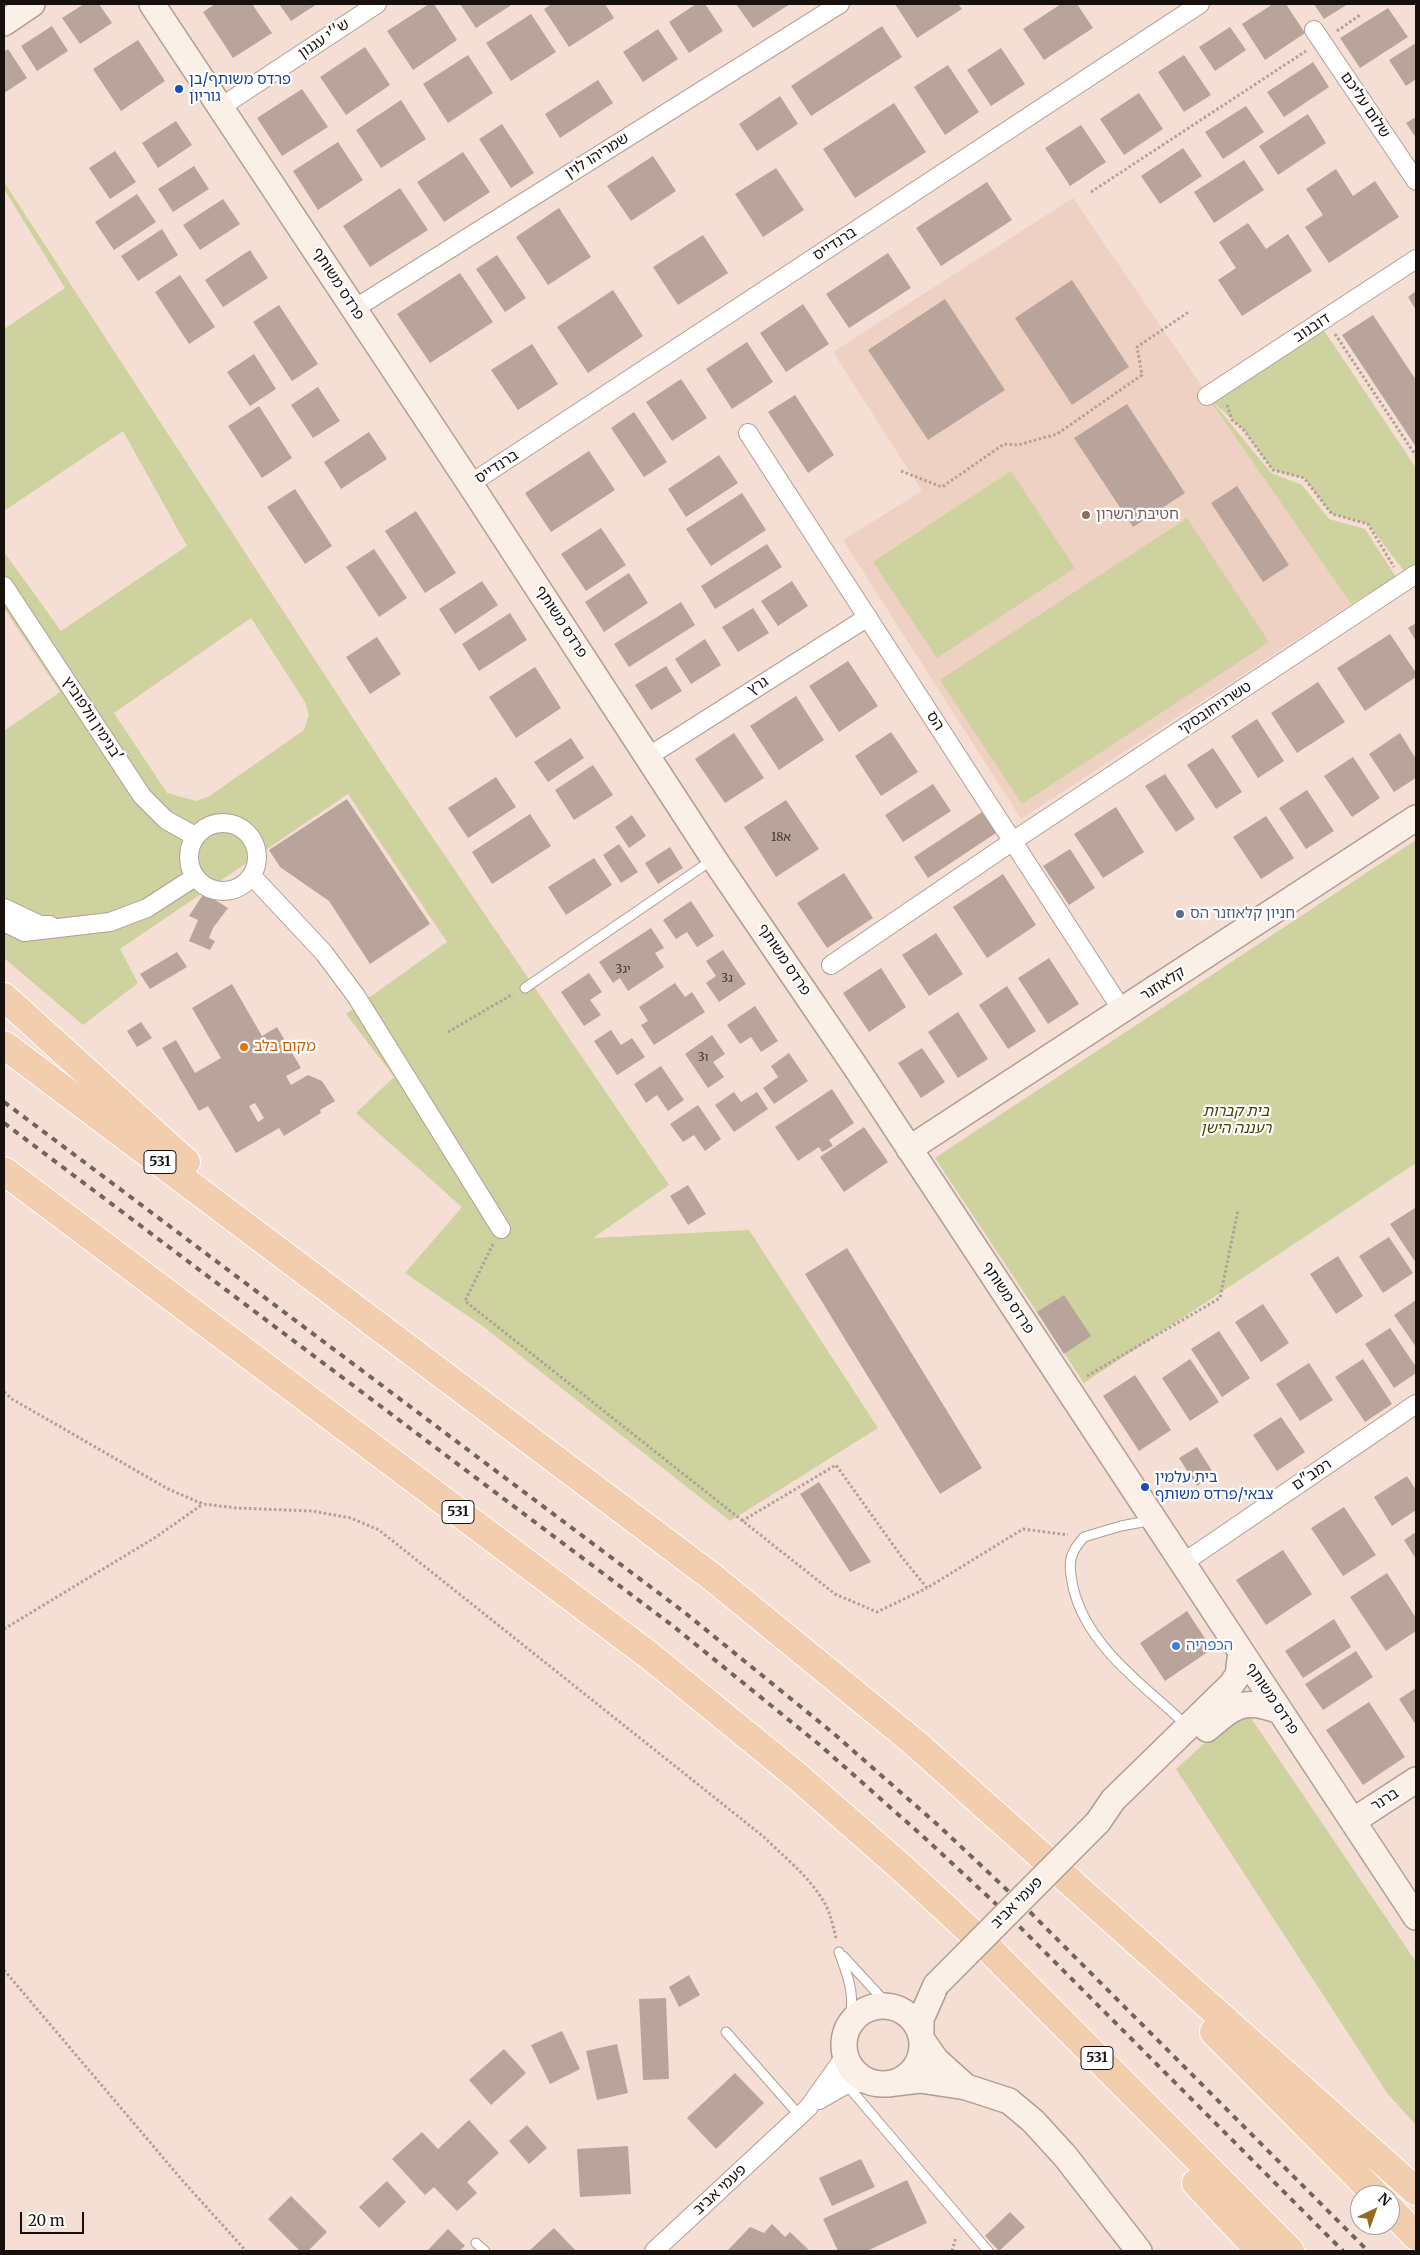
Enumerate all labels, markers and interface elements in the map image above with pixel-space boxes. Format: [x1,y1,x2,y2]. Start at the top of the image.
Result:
street label: ש''י עגנון [295,15,353,63]
street label: שלום עליכם [1336,68,1394,142]
place label: פרדס משותף/בן גוריון [189,71,291,106]
marker: פרדס משותף/בן גוריון [173,83,185,95]
street label: שמריהו לוין [562,129,632,183]
street label: ברנדייס [810,223,860,265]
street label: פרדס משותף [308,244,368,324]
street label: דובנוב [1290,310,1334,346]
street label: ברנדייס [472,446,522,488]
place label: חטיבת השרון [1096,506,1179,524]
marker: חטיבת השרון [1080,509,1092,521]
street label: פרדס משותף [531,582,591,662]
street label: גרץ [744,673,772,699]
street label: בנימין וולפוביץ' [58,674,126,764]
street label: טשרניחובסקי [1175,678,1255,738]
street label: הס [922,708,948,734]
house number: 18א [771,831,791,845]
place label: חניון קלאוזנר הס [1190,905,1295,923]
marker: חניון קלאוזנר הס [1174,908,1186,920]
street label: פרדס משותף [753,921,815,999]
house number: 3יג [616,963,630,977]
street label: קלאוזנר [1137,963,1189,1005]
house number: 3ג [721,972,733,986]
place label: מקום בלב [254,1038,316,1056]
marker: מקום בלב [238,1041,250,1053]
house number: 3ו [698,1051,708,1065]
park label: בית קברות רעננה הישן [1201,1103,1271,1138]
road number: 531 [144,1150,176,1174]
street label: פרדס משותף [978,1258,1038,1338]
street label: רמב"ם [1289,1455,1335,1495]
place label: בית עלמין צבאי/פרדס משותף [1155,1469,1274,1504]
marker: בית עלמין צבאי/פרדס משותף [1139,1481,1151,1493]
road number: 531 [442,1500,474,1524]
place label: הכפריה [1186,1637,1233,1655]
marker: הכפריה [1170,1640,1182,1652]
street label: פרדס משותף [1241,1660,1303,1738]
street label: ברנר [1368,1784,1402,1816]
street label: פעמי אביב [987,1873,1047,1933]
road number: 531 [1081,2046,1113,2070]
street label: פעמי אביב [690,2161,750,2219]
north arrow [1350,2185,1400,2235]
text: N [1374,2189,1395,2210]
scale bar [22,2202,86,2234]
text: 20 m [28,2211,65,2230]

